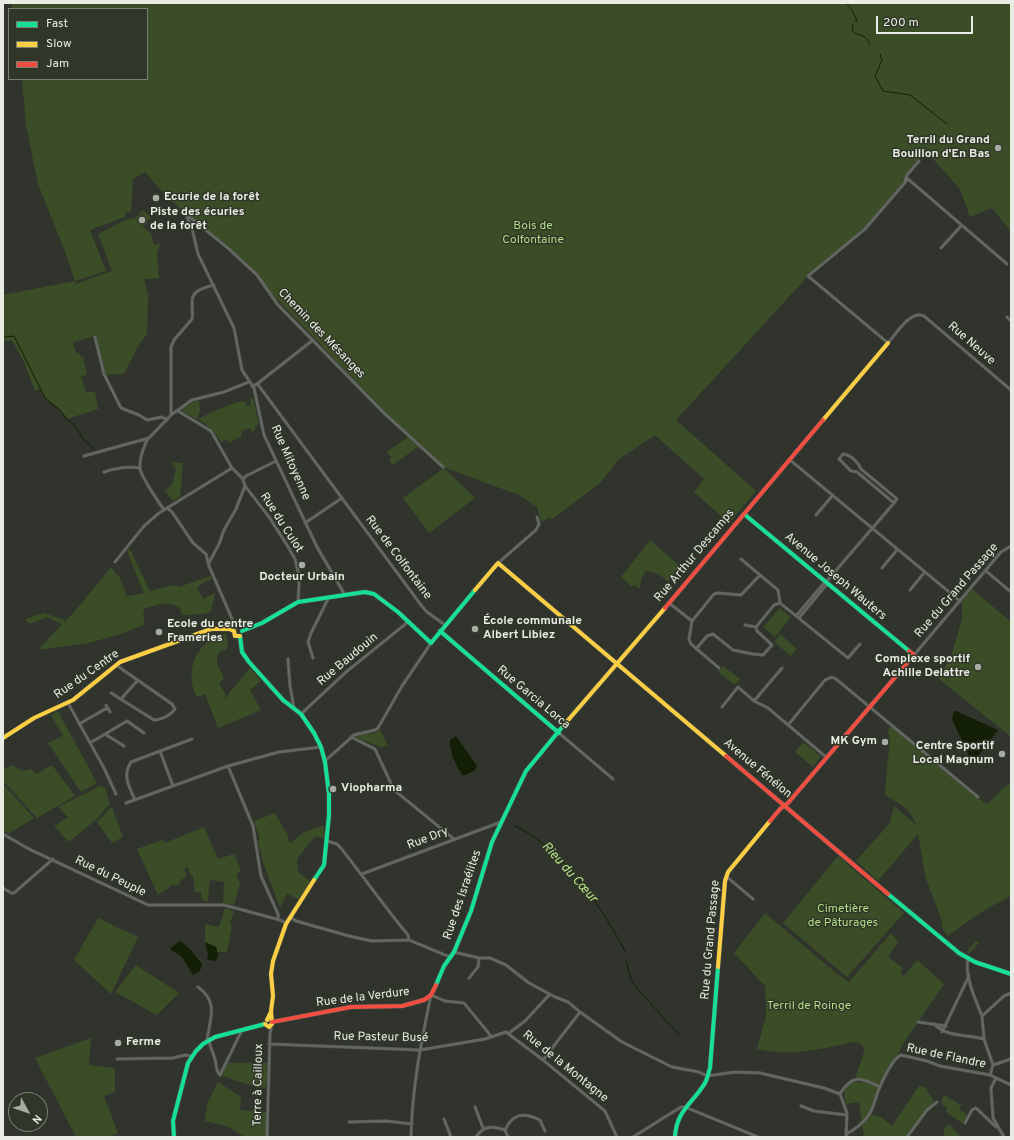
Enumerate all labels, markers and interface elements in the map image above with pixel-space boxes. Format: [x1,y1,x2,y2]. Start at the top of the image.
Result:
legend [8,8,148,80]
scale bar [878,8,975,34]
text: 200 m [883,15,919,31]
text: Fast [46,16,68,32]
text: Slow [46,36,72,52]
text: Jam [46,56,69,72]
place label: Terril du Grand Bouillon d'En Bas [892,134,990,162]
marker: Terril du Grand Bouillon d'En Bas [993,143,1003,153]
place label: Ecurie de la forêt [164,191,260,205]
marker: Ecurie de la forêt [151,193,161,203]
place label: Piste des écuries de la forêt [150,206,245,234]
marker: Piste des écuries de la forêt [137,215,147,225]
park label: Bois de Colfontaine [502,220,564,248]
street label: Chemin des Mésanges [274,286,368,382]
street label: Rue Neuve [944,319,998,369]
street label: Rue Mitoyenne [267,423,313,503]
street label: Rue du Culot [256,490,306,556]
street label: Rue Arthur Descamps [652,507,738,605]
street label: Rue de Colfontaine [362,513,434,603]
street label: Avenue Joseph Wauters [781,530,889,624]
street label: Rue du Grand Passage [912,541,1002,641]
marker: Docteur Urbain [297,560,307,570]
place label: Docteur Urbain [259,571,345,585]
place label: École communale Albert Libiez [483,615,582,643]
place label: Ecole du centre Frameries [167,618,253,646]
marker: École communale Albert Libiez [470,624,480,634]
marker: Ecole du centre Frameries [154,627,164,637]
street label: Rue Baudouin [315,630,381,690]
street label: Rue du Centre [52,647,122,703]
place label: Complexe sportif Achille Delattre [875,653,970,681]
marker: Complexe sportif Achille Delattre [973,662,983,672]
street label: Rue Garcia Lorca [494,663,572,733]
place label: MK Gym [830,735,877,749]
street label: Avenue Fénélon [720,736,794,802]
marker: MK Gym [880,737,890,747]
place label: Centre Sportif Local Magnum [913,740,994,768]
marker: Centre Sportif Local Magnum [997,749,1007,759]
place label: Viopharma [341,782,402,796]
marker: Viopharma [328,784,338,794]
street label: Rue Dry [405,825,451,853]
water label: Rieu du Cœur [538,839,600,907]
street label: Rue des Israélites [441,848,485,942]
street label: Rue du Peuple [72,854,148,900]
street label: Rue du Grand Passage [699,880,723,1000]
park label: Cimetière de Pâturages [808,903,878,931]
street label: Rue de la Verdure [315,985,411,1011]
park label: Terril de Roinge [767,1000,851,1014]
street label: Rue de la Montagne [519,1028,611,1106]
street label: Rue Pasteur Busé [334,1030,428,1046]
place label: Ferme [126,1036,161,1050]
marker: Ferme [113,1038,123,1048]
street label: Rue de Flandre [905,1042,987,1072]
street label: Terre à Cailloux [251,1043,267,1127]
north arrow [8,1092,48,1132]
text: N [29,1112,44,1127]

